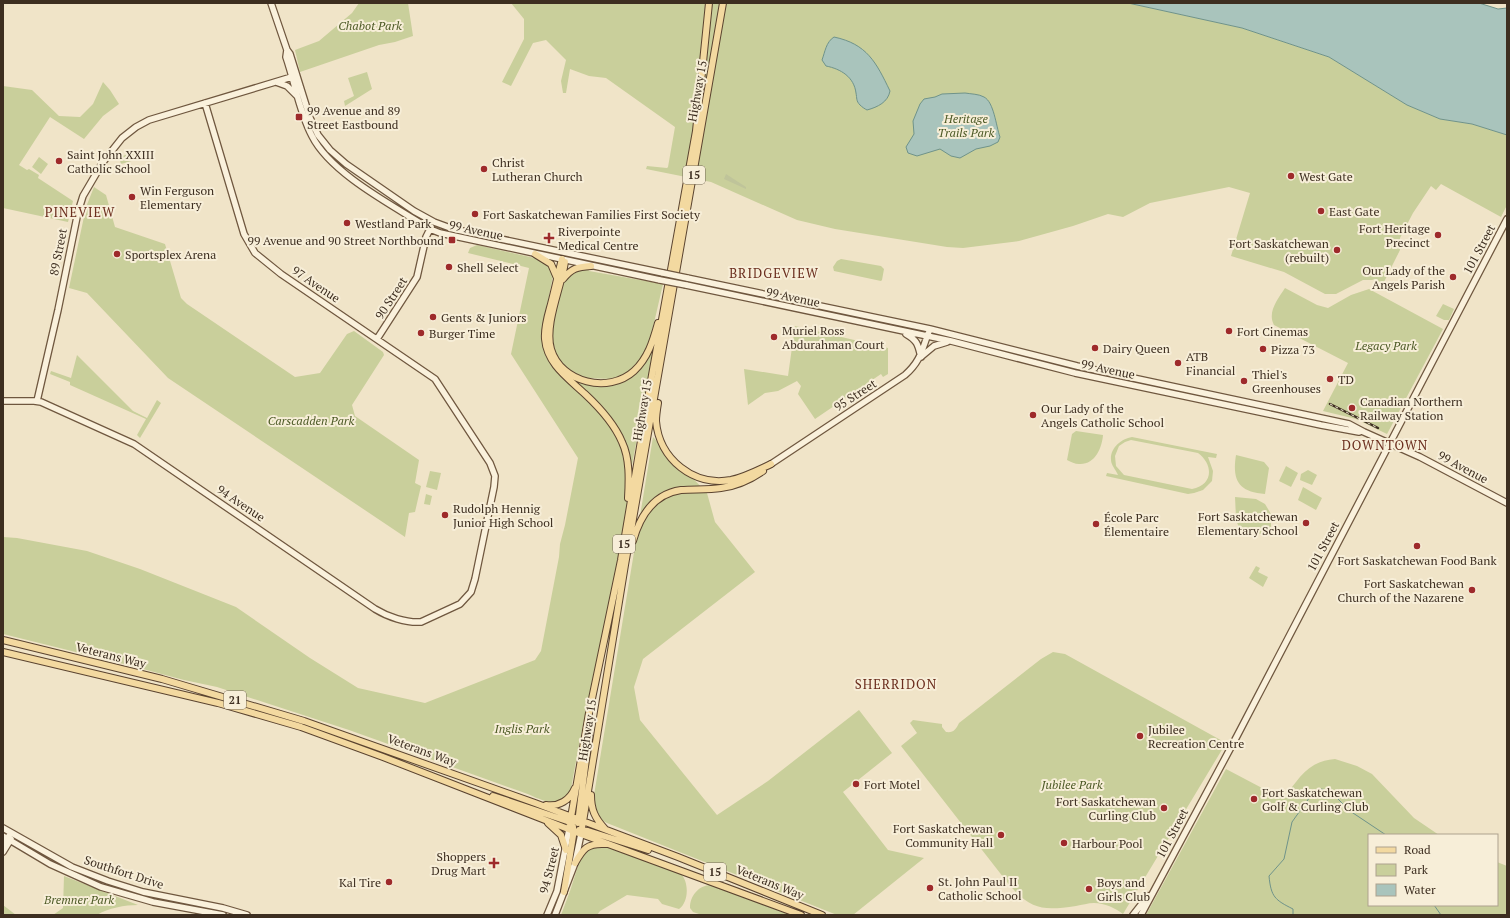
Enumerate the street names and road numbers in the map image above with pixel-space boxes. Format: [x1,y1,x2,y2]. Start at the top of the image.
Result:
street label: Highway 15 [684,59,710,123]
road number: 15 [683,166,705,184]
street label: 99 Avenue [448,217,504,243]
street label: 101 Street [1460,221,1499,276]
street label: 89 Street [46,227,70,277]
street label: 97 Avenue [289,262,343,306]
street label: 90 Street [372,273,411,322]
street label: 99 Avenue [765,284,821,310]
street label: 99 Avenue [1080,356,1136,382]
street label: 95 Street [831,375,880,414]
street label: Highway 15 [629,378,655,442]
street label: 99 Avenue [1435,448,1491,486]
street label: 94 Avenue [214,481,268,525]
street label: 101 Street [1304,518,1343,573]
road number: 15 [613,535,635,553]
street label: Veterans Way [74,639,149,671]
road number: 21 [224,691,246,709]
street label: Highway 15 [575,698,599,762]
street label: Veterans Way [386,731,459,770]
street label: 101 Street [1153,805,1192,860]
street label: 94 Street [536,845,562,895]
street label: Southfort Drive [82,852,166,892]
street label: Veterans Way [734,862,807,903]
road number: 15 [704,863,726,881]

